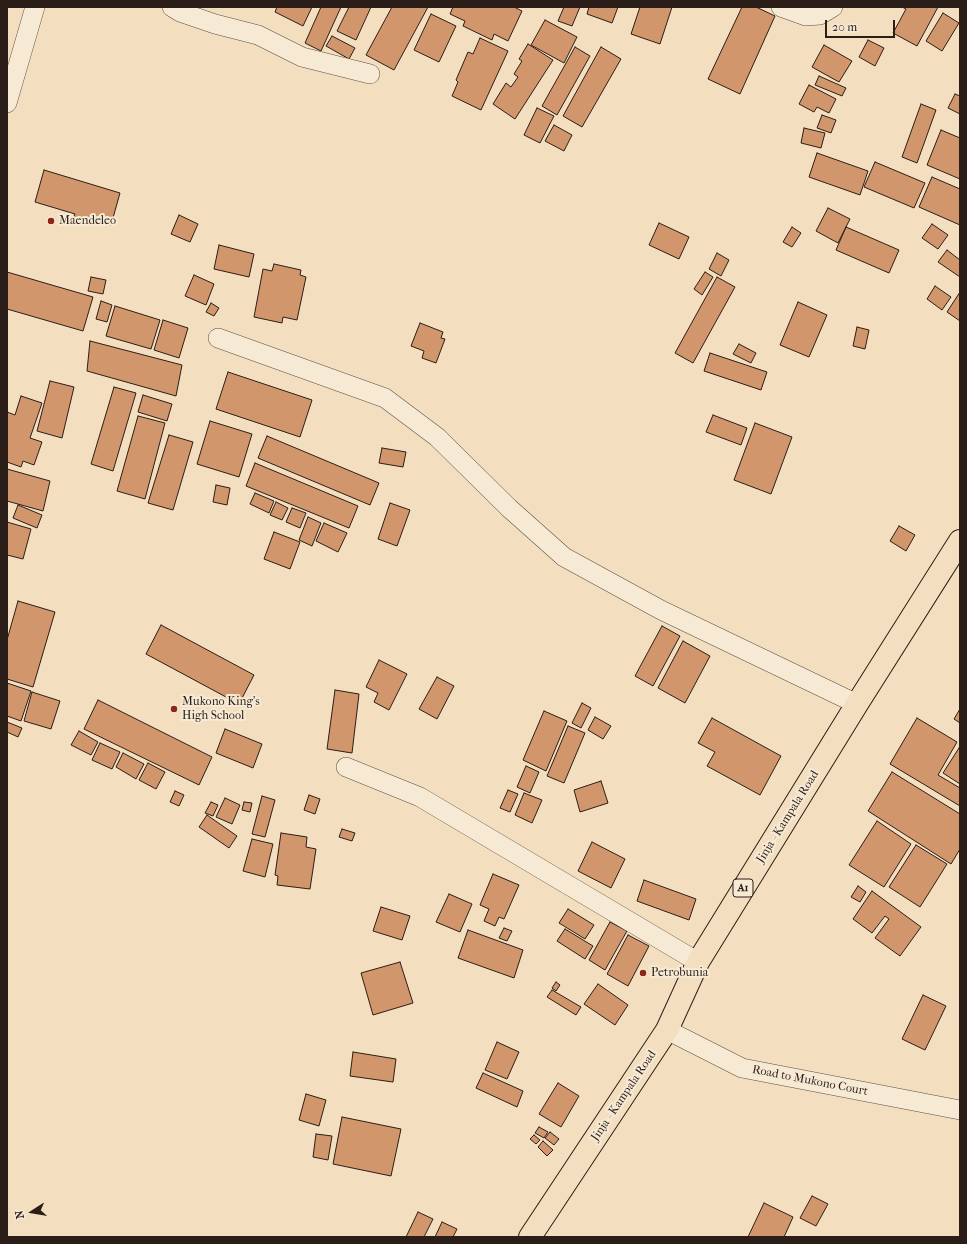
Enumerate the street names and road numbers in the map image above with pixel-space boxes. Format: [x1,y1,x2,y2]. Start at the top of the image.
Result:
street label: Jinja - Kampala Road [754,768,822,866]
road number: A1 [733,879,753,897]
street label: Jinja - Kampala Road [588,1048,660,1144]
street label: Road to Mukono Court [751,1063,869,1099]

